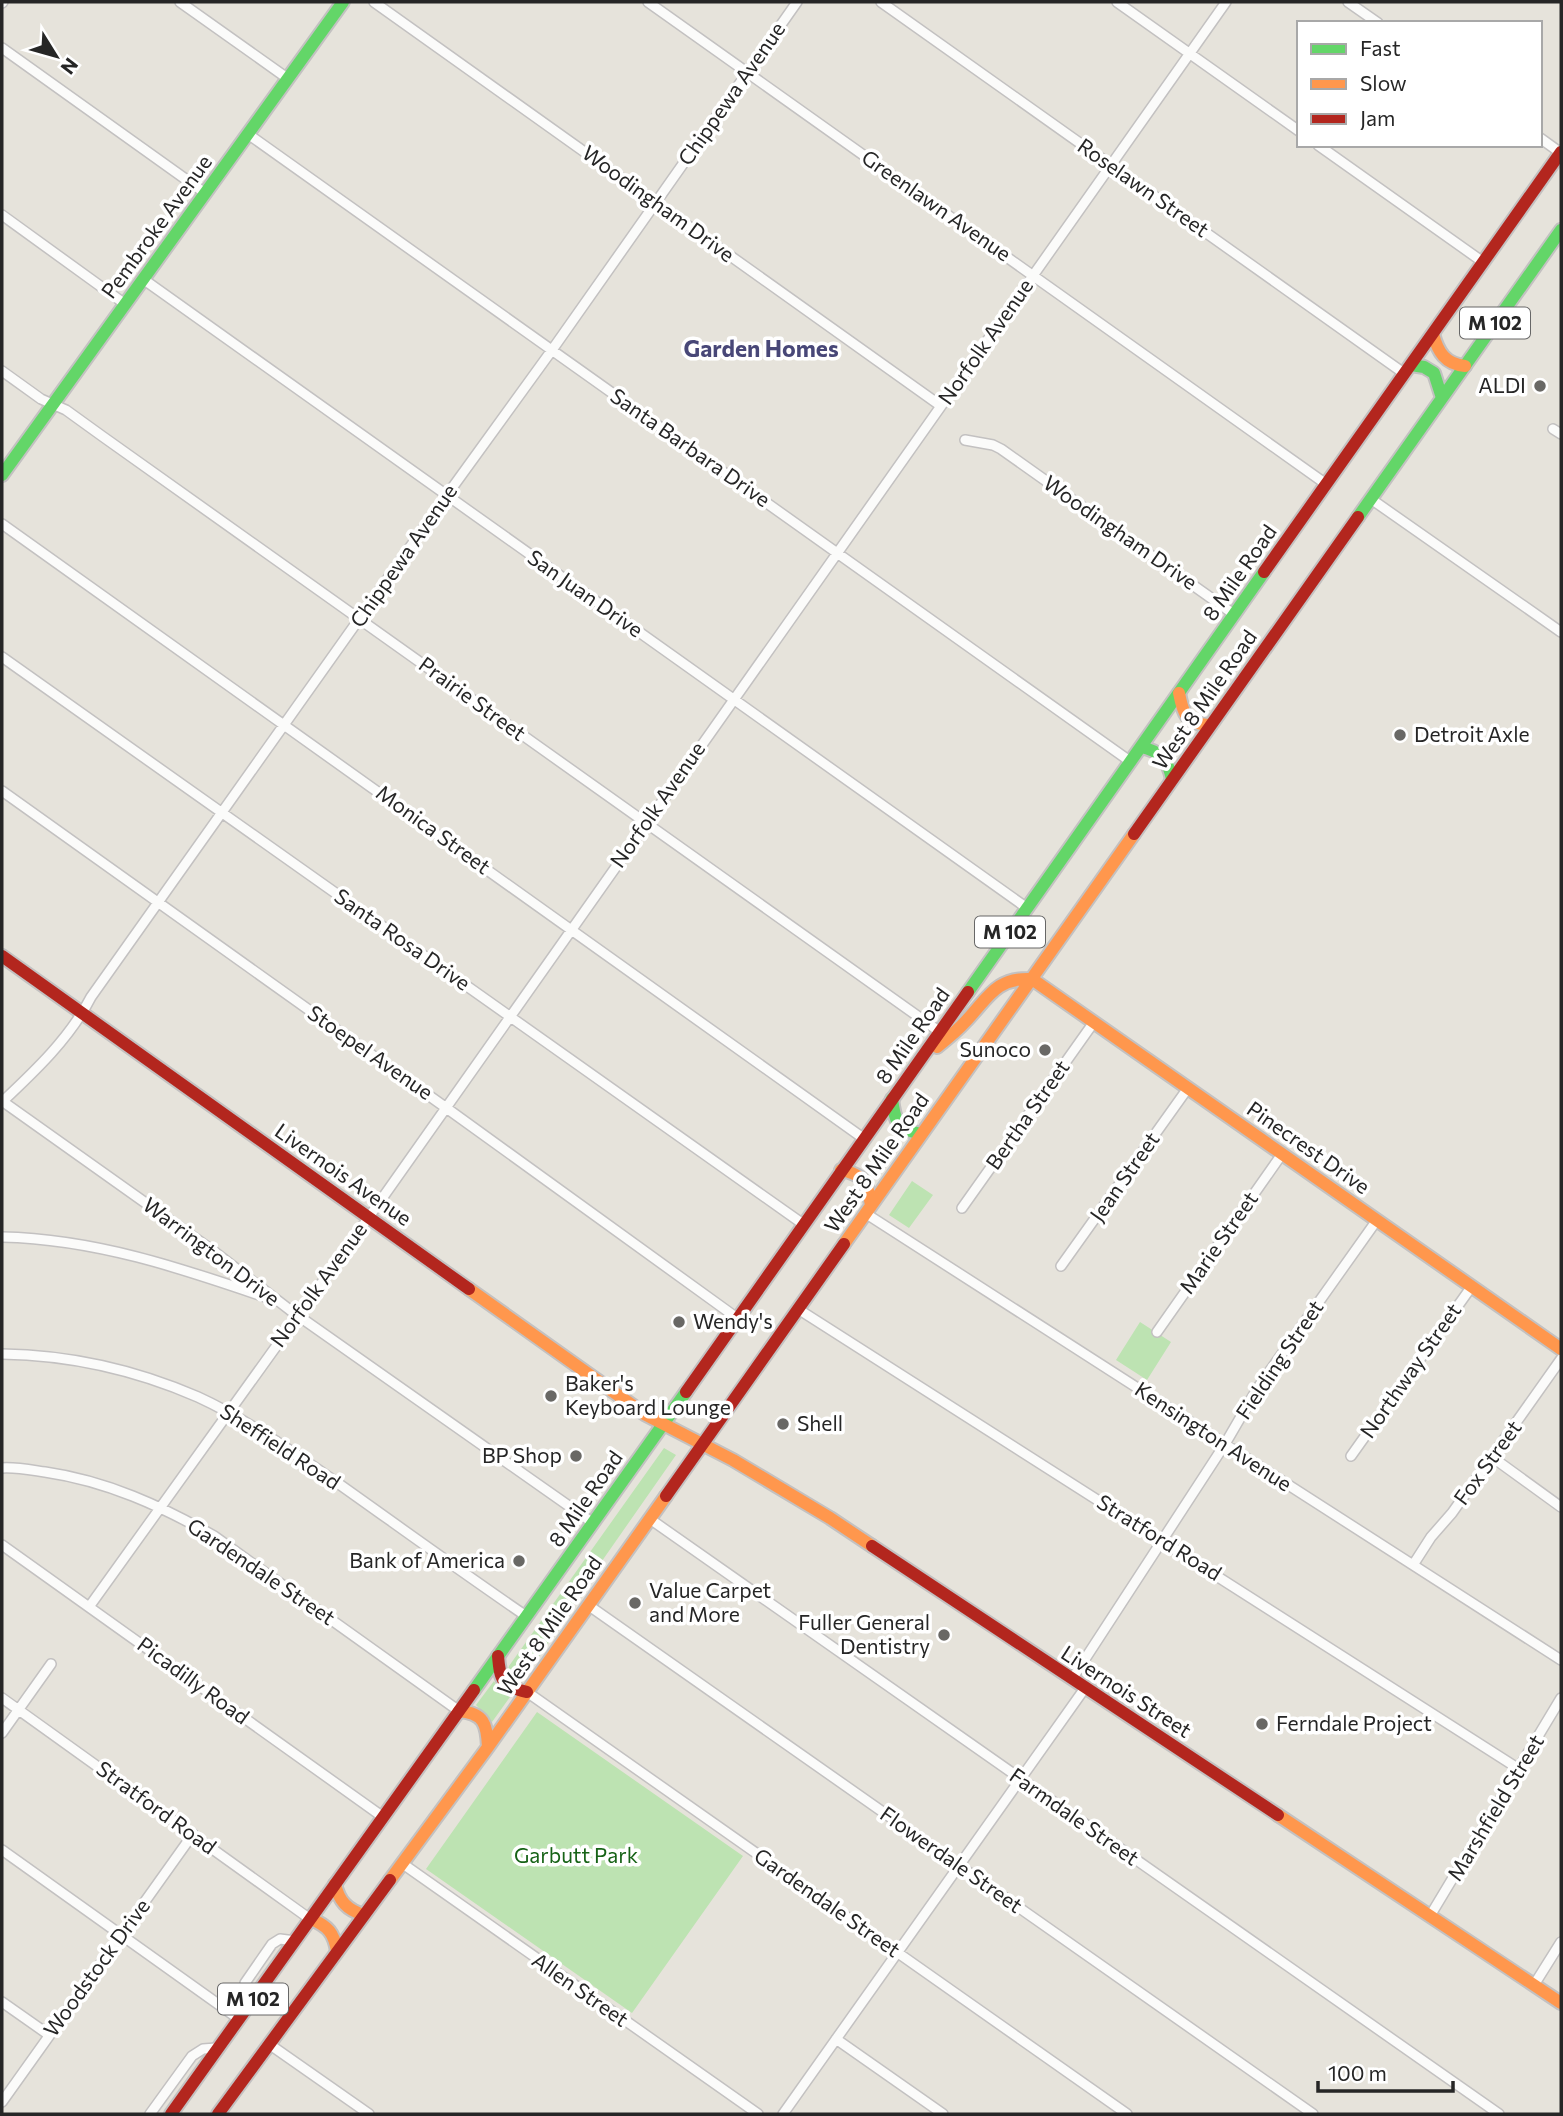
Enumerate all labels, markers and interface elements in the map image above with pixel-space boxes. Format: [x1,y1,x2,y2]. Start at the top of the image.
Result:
street label: Chippewa Avenue [672,17,790,170]
north arrow [21,21,91,91]
legend [1297,21,1542,147]
text: Fast [1360,35,1401,60]
text: N [56,54,83,79]
text: Slow [1360,70,1407,95]
text: Jam [1360,105,1395,130]
street label: Roselawn Street [1073,132,1214,241]
street label: Woodingham Drive [578,139,740,266]
street label: Greenlawn Avenue [857,144,1016,266]
street label: Pembroke Avenue [95,150,216,303]
street label: Norfolk Avenue [932,273,1037,409]
road number: M 102 [1460,308,1530,338]
district label: Garden Homes [683,334,839,362]
place label: ALDI [1478,372,1526,397]
marker: ALDI [1532,378,1548,394]
street label: Santa Barbara Drive [606,382,776,511]
street label: Woodingham Drive [1039,469,1203,594]
street label: Chippewa Avenue [344,479,462,632]
street label: 8 Mile Road [1196,519,1281,625]
street label: San Juan Drive [523,544,648,642]
street label: West 8 Mile Road [1146,624,1261,774]
street label: Prairie Street [415,651,531,745]
place label: Detroit Axle [1414,721,1530,746]
marker: Detroit Axle [1392,727,1408,743]
street label: Norfolk Avenue [604,736,709,872]
street label: Monica Street [372,779,496,879]
street label: Santa Rosa Drive [330,883,476,995]
road number: M 102 [975,916,1045,948]
street label: 8 Mile Road [869,982,954,1088]
street label: Stoepel Avenue [303,999,438,1104]
place label: Sunoco [959,1036,1031,1061]
marker: Sunoco [1037,1042,1053,1058]
street label: Bertha Street [980,1055,1074,1174]
street label: West 8 Mile Road [818,1087,933,1237]
street label: Pinecrest Drive [1243,1095,1375,1198]
street label: Livernois Avenue [271,1117,417,1230]
street label: Jean Street [1084,1127,1164,1226]
street label: Marie Street [1173,1186,1262,1298]
street label: Warrington Drive [139,1191,285,1310]
street label: Norfolk Avenue [264,1217,371,1351]
street label: Fielding Street [1230,1295,1328,1423]
street label: Northway Street [1354,1298,1466,1442]
place label: Wendy's [693,1308,773,1333]
marker: Wendy's [671,1314,687,1330]
place label: Baker's Keyboard Lounge [565,1370,731,1419]
street label: Kensington Avenue [1131,1376,1297,1496]
marker: Baker's Keyboard Lounge [543,1388,559,1404]
street label: Sheffield Road [216,1398,346,1494]
place label: Shell [797,1410,843,1435]
street label: Fox Street [1448,1415,1526,1509]
marker: Shell [775,1416,791,1432]
place label: BP Shop [482,1442,562,1467]
street label: 8 Mile Road [542,1445,627,1551]
marker: BP Shop [568,1448,584,1464]
street label: Stratford Road [1093,1488,1227,1585]
street label: Gardendale Street [183,1512,340,1629]
place label: Bank of America [349,1547,505,1572]
street label: West 8 Mile Road [491,1550,606,1700]
marker: Bank of America [511,1553,527,1569]
place label: Value Carpet and More [649,1577,771,1626]
marker: Value Carpet and More [627,1595,643,1611]
place label: Fuller General Dentistry [798,1609,930,1658]
marker: Fuller General Dentistry [936,1627,952,1643]
street label: Picadilly Road [133,1631,255,1729]
street label: Livernois Street [1057,1639,1197,1742]
place label: Ferndale Project [1276,1710,1432,1735]
marker: Ferndale Project [1254,1716,1270,1732]
street label: Marshfield Street [1441,1730,1548,1885]
street label: Stratford Road [92,1755,222,1859]
street label: Farmdale Street [1005,1762,1144,1870]
street label: Flowerdale Street [876,1800,1028,1917]
park label: Garbutt Park [514,1842,638,1867]
street label: Gardendale Street [750,1842,906,1961]
street label: Woodstock Drive [37,1893,154,2041]
street label: Allen Street [528,1947,634,2031]
road number: M 102 [218,1983,288,2014]
scale bar [1318,2050,1453,2094]
text: 100 m [1328,2060,1387,2085]

